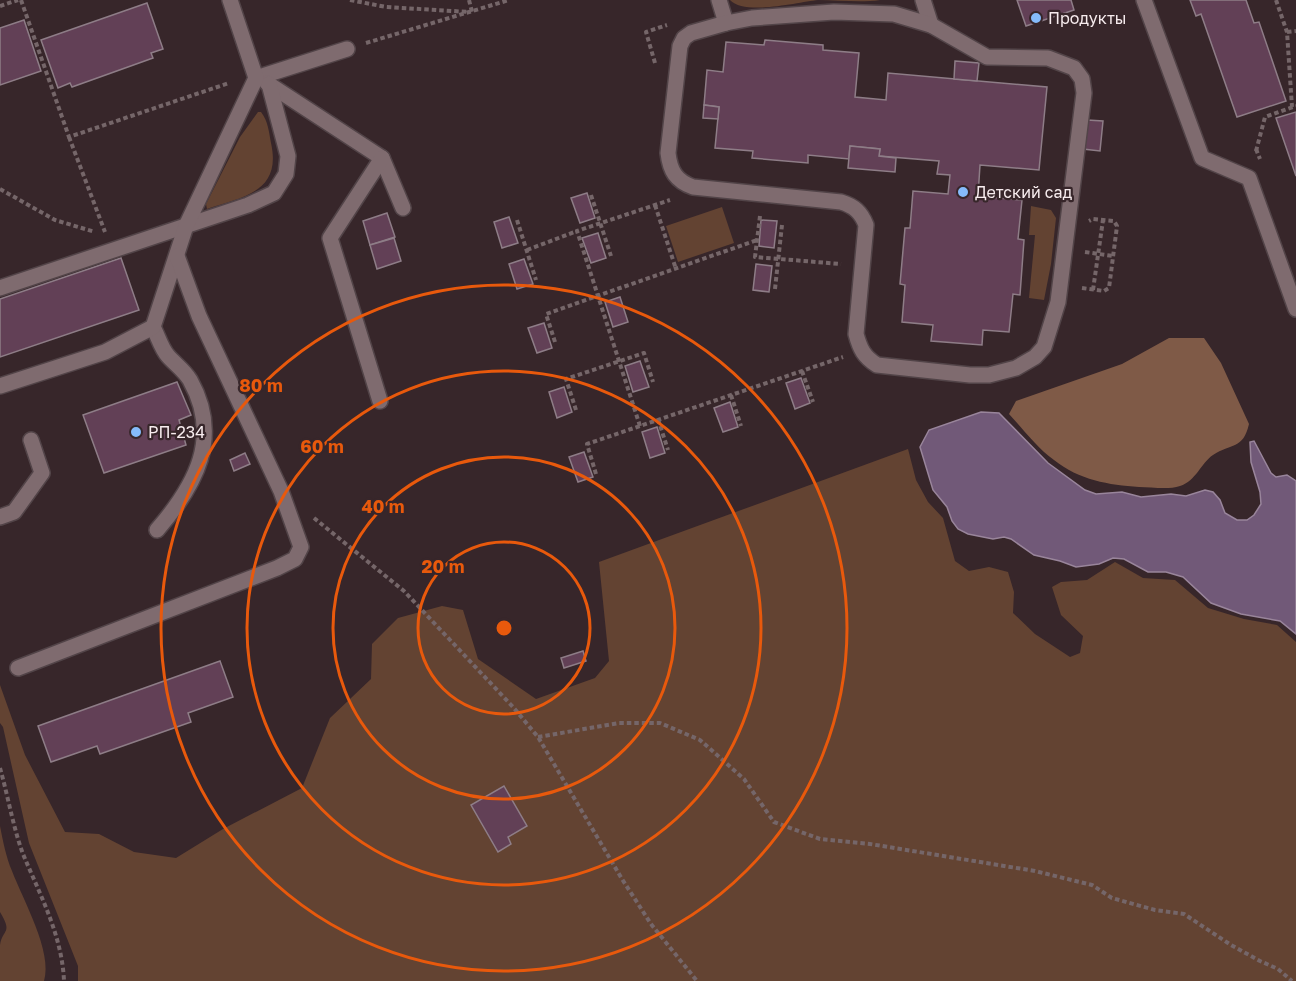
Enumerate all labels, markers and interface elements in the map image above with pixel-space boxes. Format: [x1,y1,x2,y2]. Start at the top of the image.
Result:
place label: Продукты [1048,8,1126,28]
marker: Продукты [1029,11,1043,25]
place label: Детский сад [975,182,1073,202]
marker: Детский сад [956,185,970,199]
text: 80 m [239,374,283,396]
place label: РП-234 [148,422,205,442]
marker: РП-234 [129,425,143,439]
text: 60 m [300,435,344,457]
text: 40 m [361,495,405,517]
text: 20 m [422,555,464,577]
centre of rings [494,618,514,638]

